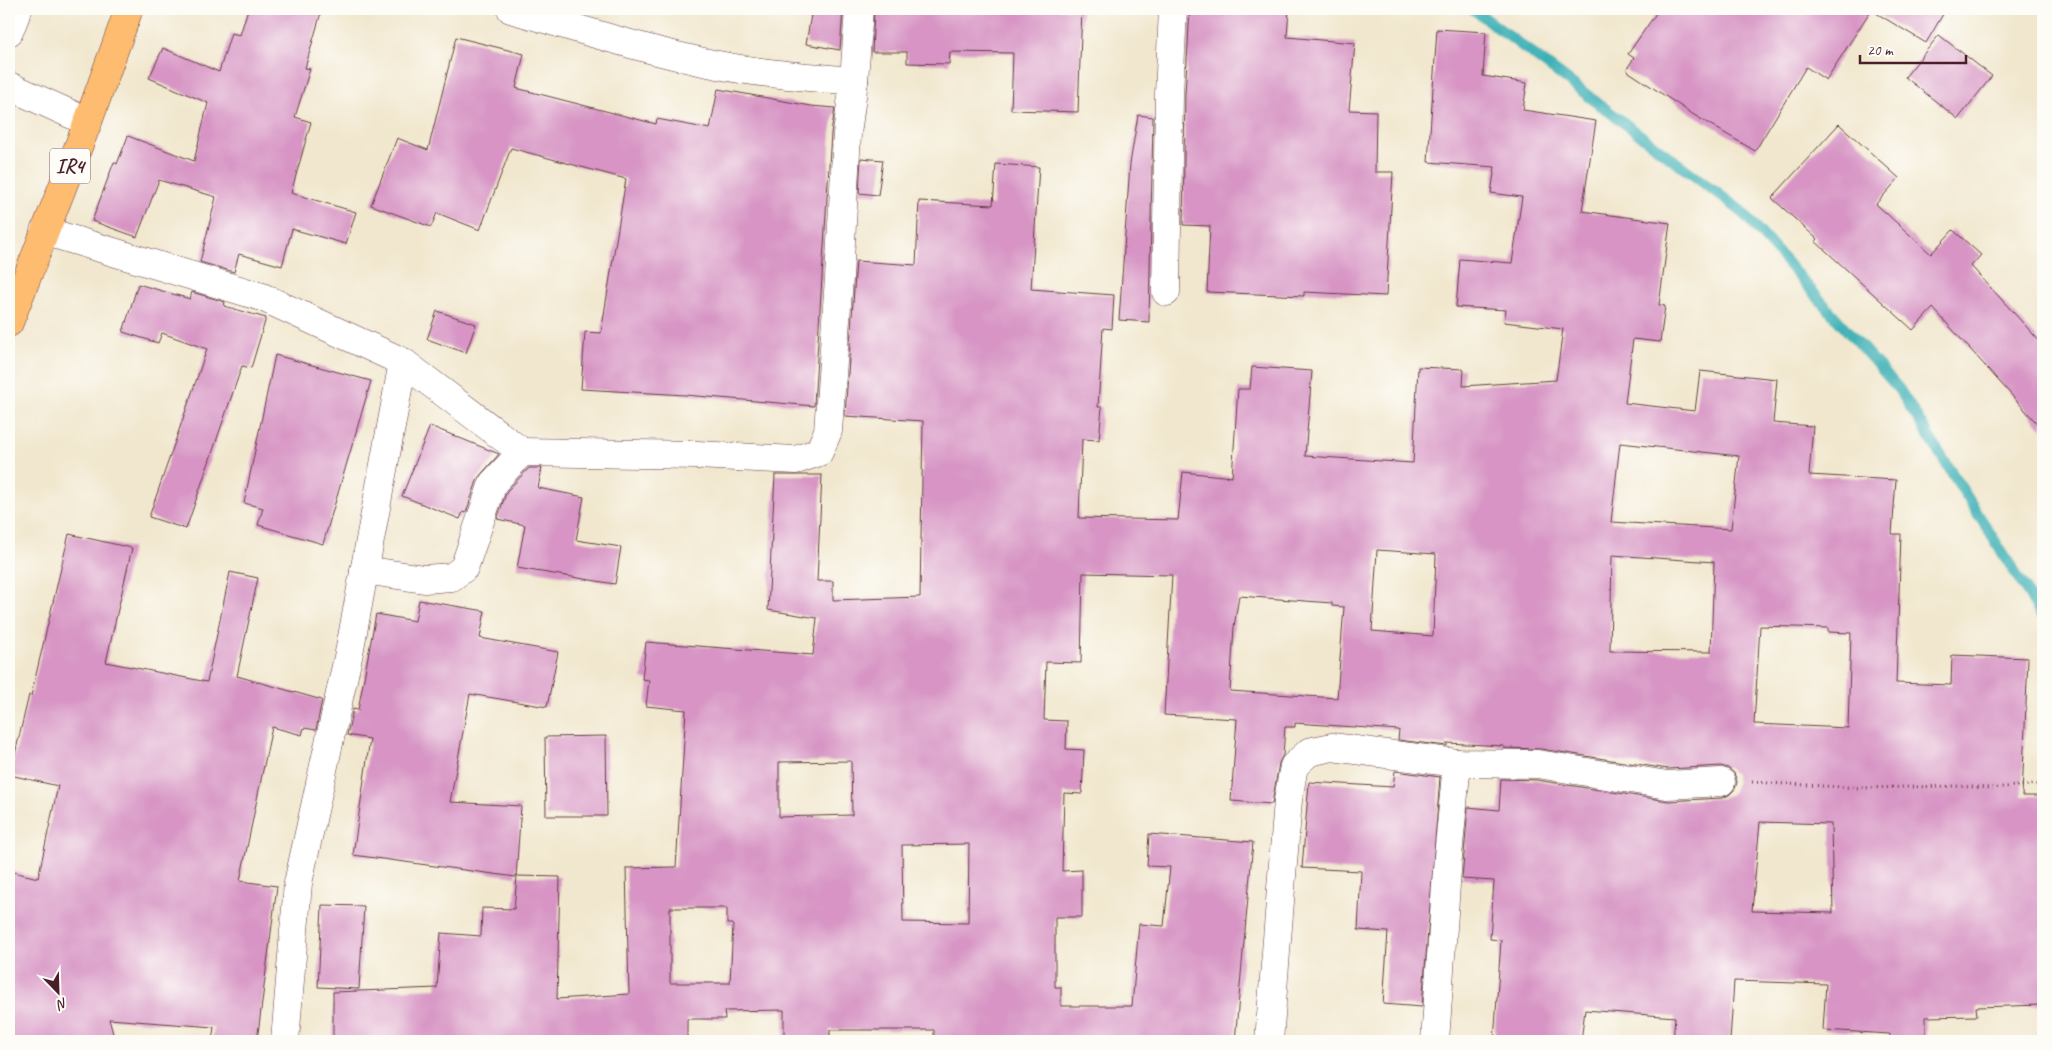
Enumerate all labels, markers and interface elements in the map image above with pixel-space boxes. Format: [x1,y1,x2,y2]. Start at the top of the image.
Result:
scale bar [1860,32,1966,64]
text: 20 m [1867,41,1894,60]
road number: IR4 [50,148,90,184]
north arrow [32,968,82,1018]
text: N [53,994,70,1014]

